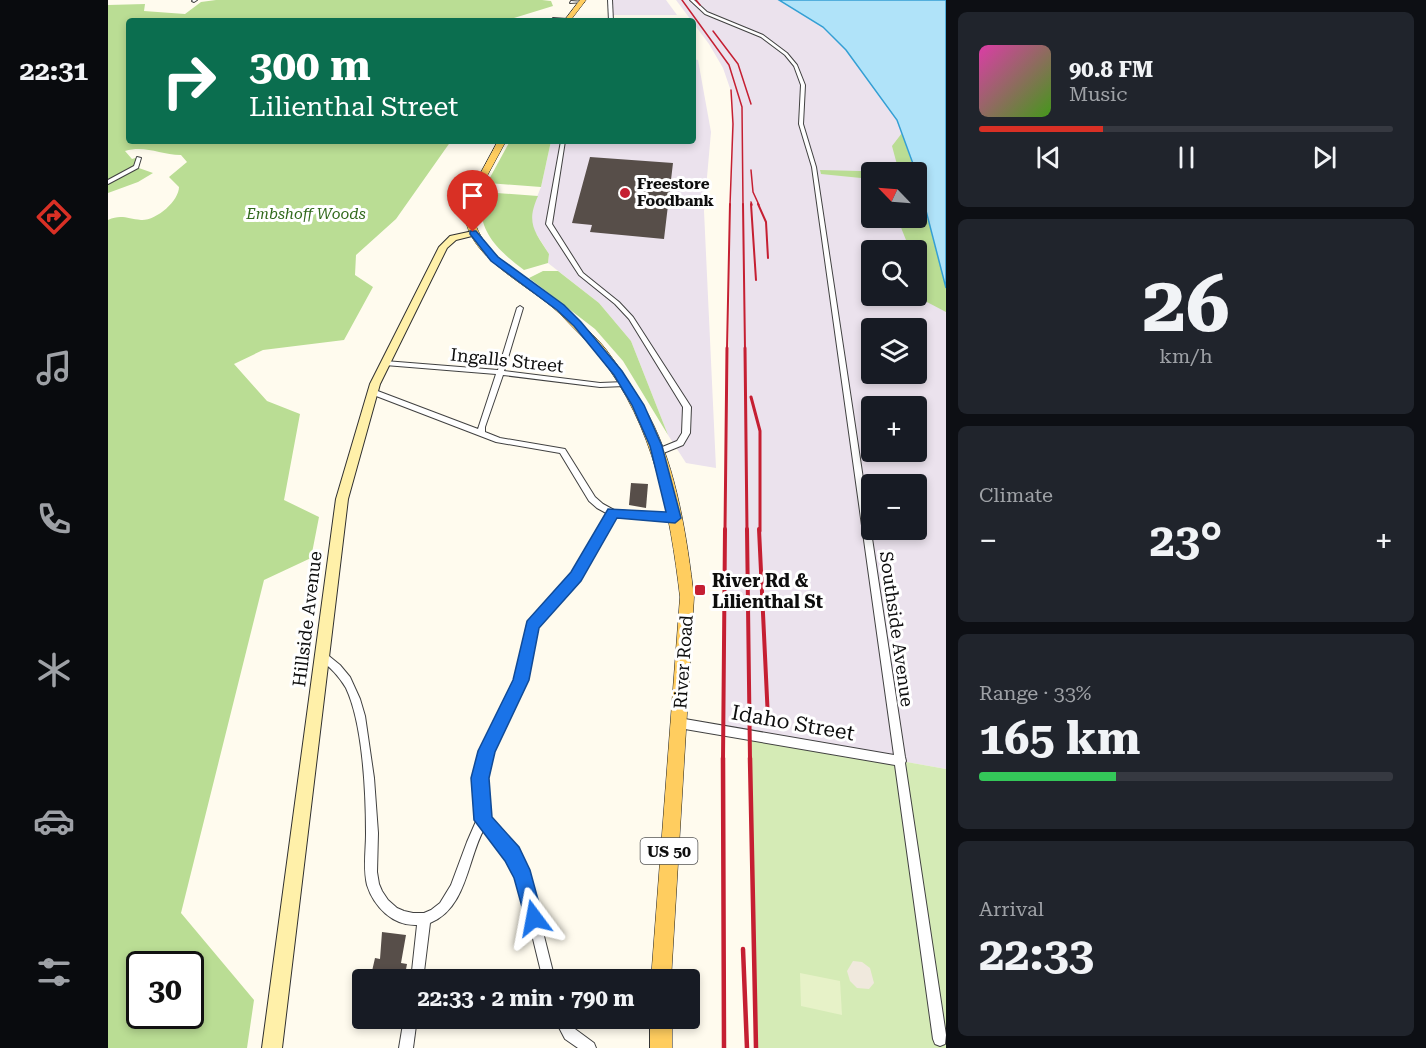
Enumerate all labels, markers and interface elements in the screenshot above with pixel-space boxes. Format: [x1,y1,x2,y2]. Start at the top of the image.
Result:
text: 300 m [249,41,371,90]
icon: right [150,42,228,120]
text: 22:31 [20,55,88,87]
text: 90.8 FM [1069,57,1153,82]
text: Music [1069,82,1128,106]
text: Lilienthal Street [249,91,458,123]
icon: previous [1032,141,1065,174]
icon: pause [1170,141,1203,174]
icon: next [1308,141,1341,174]
north arrow [861,162,927,228]
map controls [861,162,927,540]
pin [447,170,498,232]
place label: Freestore Foodbank [637,175,715,210]
icon: arrive [456,179,489,212]
marker: Freestore Foodbank [618,186,632,200]
icon: directions [33,196,75,238]
park label: Embshoff Woods [245,205,366,223]
button: search [861,240,927,306]
text: 26 [1142,259,1230,350]
button: layers [861,318,927,384]
street label: Ingalls Street [449,344,565,376]
text: km/h [1159,344,1213,368]
icon: music [33,347,75,389]
button: + [861,396,927,462]
button: − [861,474,927,540]
text: Climate [979,483,1053,507]
icon: phone [33,498,75,540]
text: 23° [1150,514,1222,567]
text: − [979,521,997,560]
text: + [1375,521,1393,560]
street label: Hillside Avenue [288,550,326,688]
street label: Southside Avenue [876,550,918,708]
place label: River Rd & Lilienthal St [712,570,823,612]
marker: River Rd & Lilienthal St [693,583,707,597]
street label: River Road [669,614,697,710]
icon: climate [33,649,75,691]
text: Range · 33% [979,681,1091,705]
street label: Idaho Street [730,700,857,746]
text: 165 km [979,712,1140,765]
icon: car [33,800,75,842]
road number: US 50 [640,838,698,864]
position arrow [502,886,566,950]
text: Arrival [979,897,1044,921]
text: 22:33 [979,928,1094,981]
icon: filters [33,951,75,993]
speed limit sign: 30 [126,951,204,1029]
text: 22:33 · 2 min · 790 m [417,986,635,1011]

